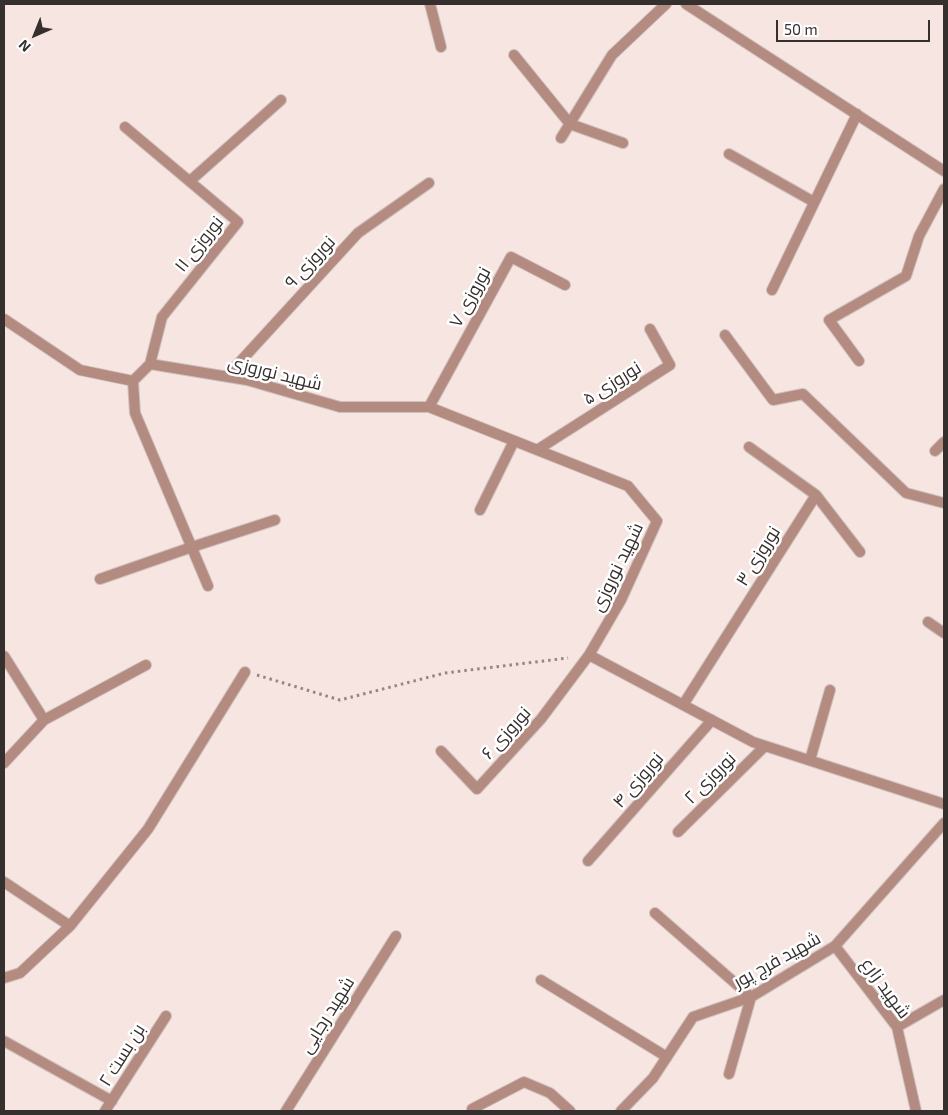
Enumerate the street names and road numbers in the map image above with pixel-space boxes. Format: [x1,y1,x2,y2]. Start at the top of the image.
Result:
street label: نوروزی ۱۱ [170,212,228,276]
street label: نوروزی ۹ [280,231,340,293]
street label: نوروزی ۷ [445,263,495,331]
street label: شهید نوروزی [226,351,324,395]
street label: نوروزی ۵ [579,357,645,409]
street label: شهید نوروزی [586,519,648,615]
street label: نوروزی ۳ [731,522,785,590]
street label: نوروزی ۶ [477,702,535,764]
street label: نوروزی ۴ [608,748,668,812]
street label: نوروزی ۲ [680,748,740,808]
street label: شهید فرج پور [730,927,824,993]
street label: شهید زارع [857,953,915,1023]
street label: شهید رجایی [295,973,359,1057]
street label: بن بست ۲ [94,1020,150,1090]

